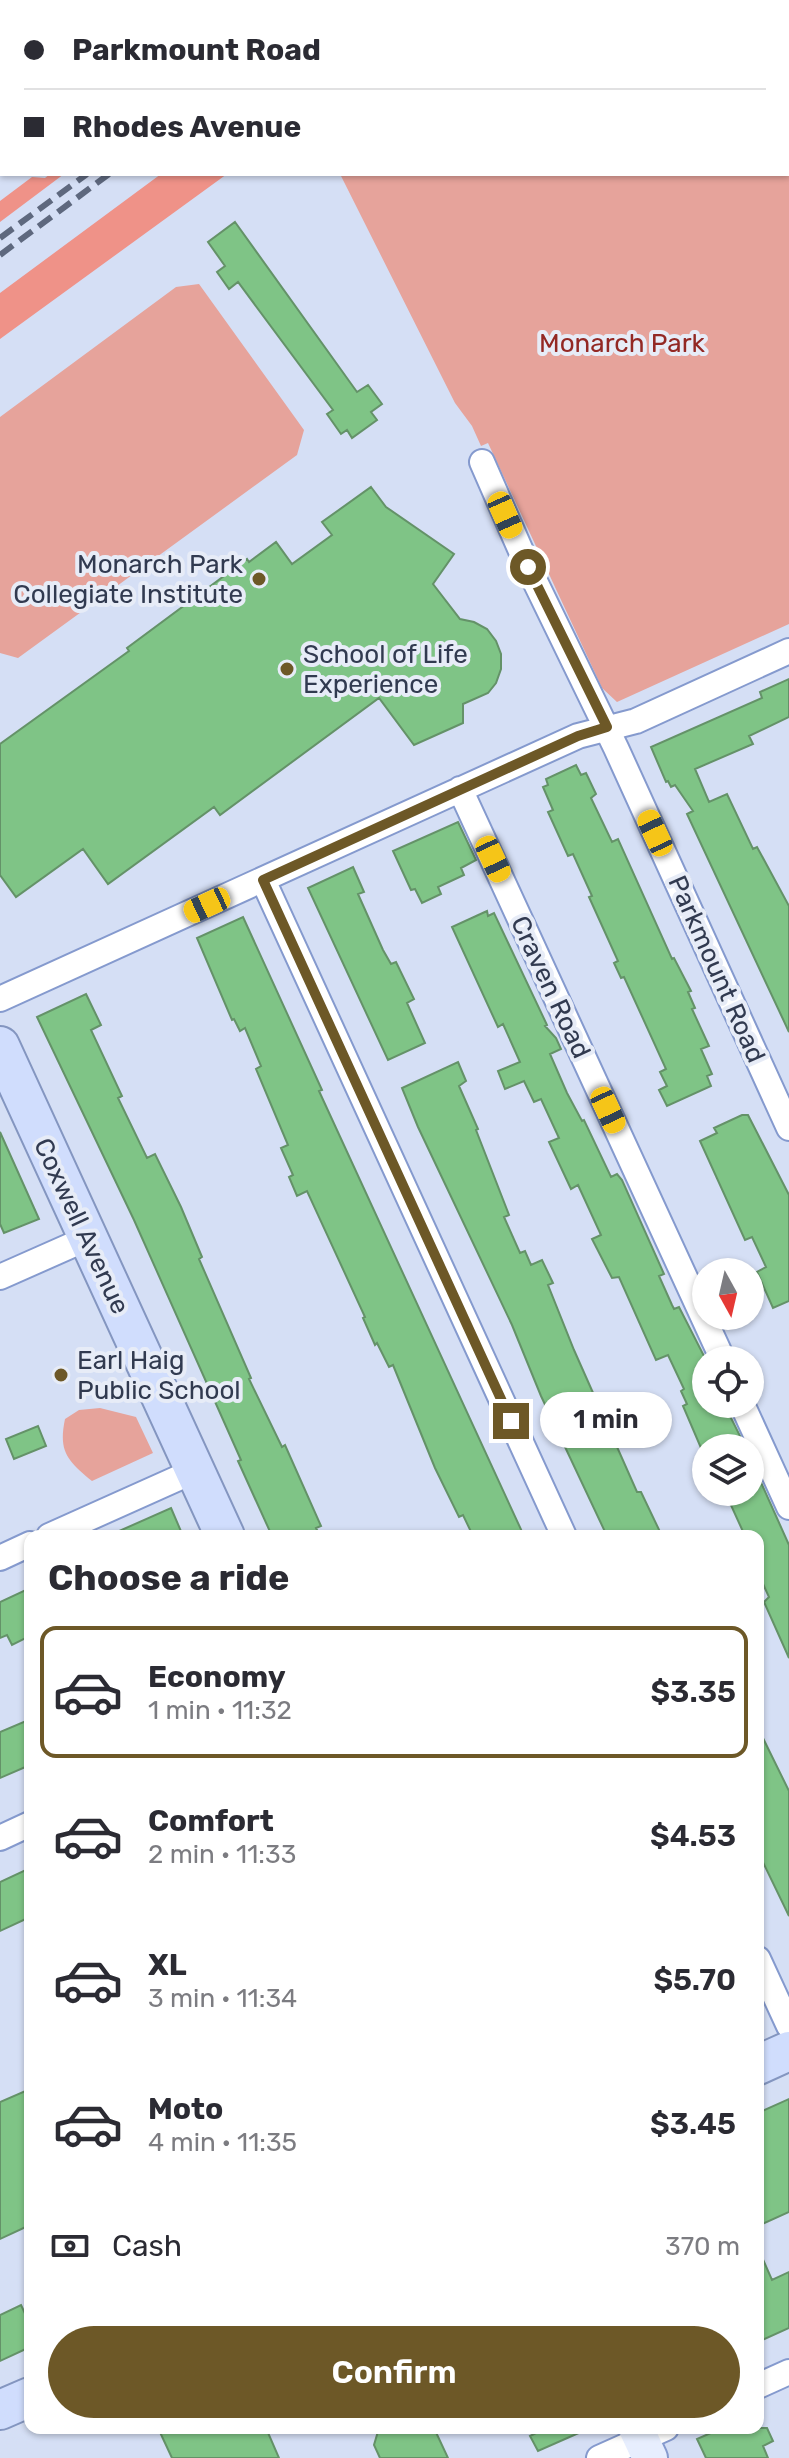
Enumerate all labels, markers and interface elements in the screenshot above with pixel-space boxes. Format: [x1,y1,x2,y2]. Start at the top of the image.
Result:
text: Parkmount Road [72,32,321,68]
text: Rhodes Avenue [72,109,301,145]
park label: Monarch Park [539,328,706,359]
car [484,488,526,542]
place label: Monarch Park Collegiate Institute [13,549,244,610]
route start [510,549,546,585]
marker: Monarch Park Collegiate Institute [250,570,268,588]
place label: School of Life Experience [303,639,468,700]
marker: School of Life Experience [278,660,296,678]
car [634,806,676,860]
car [472,832,514,886]
street label: Parkmount Road [661,871,772,1068]
car [180,884,234,926]
street label: Craven Road [504,911,597,1063]
car [587,1083,629,1137]
street label: Coxwell Avenue [27,1133,136,1319]
north arrow [692,1258,764,1330]
map controls [692,1258,764,1506]
place label: Earl Haig Public School [77,1345,241,1406]
button: locate [692,1346,764,1418]
marker: Earl Haig Public School [52,1366,70,1384]
callout: 1 min [539,1393,671,1449]
route end [493,1403,529,1439]
text: 1 min [573,1404,639,1435]
button: layers [692,1434,764,1506]
text: Choose a ride [48,1556,289,1599]
icon: car [52,1656,124,1728]
text: Economy [148,1659,286,1695]
text: $3.35 [650,1674,736,1710]
text: 1 min · 11:32 [148,1695,292,1726]
icon: car [52,1800,124,1872]
text: Comfort [148,1803,274,1839]
text: $4.53 [650,1818,736,1854]
text: 2 min · 11:33 [148,1839,296,1870]
icon: car [52,1944,124,2016]
text: XL [148,1947,187,1983]
text: $5.70 [653,1962,736,1998]
text: 3 min · 11:34 [148,1983,297,2014]
icon: car [52,2088,124,2160]
text: Moto [148,2091,223,2127]
text: $3.45 [650,2106,736,2142]
text: 4 min · 11:35 [148,2127,297,2158]
icon: cash [48,2224,92,2268]
text: Cash [112,2228,182,2264]
text: 370 m [665,2231,740,2262]
button: Confirm [48,2326,740,2418]

